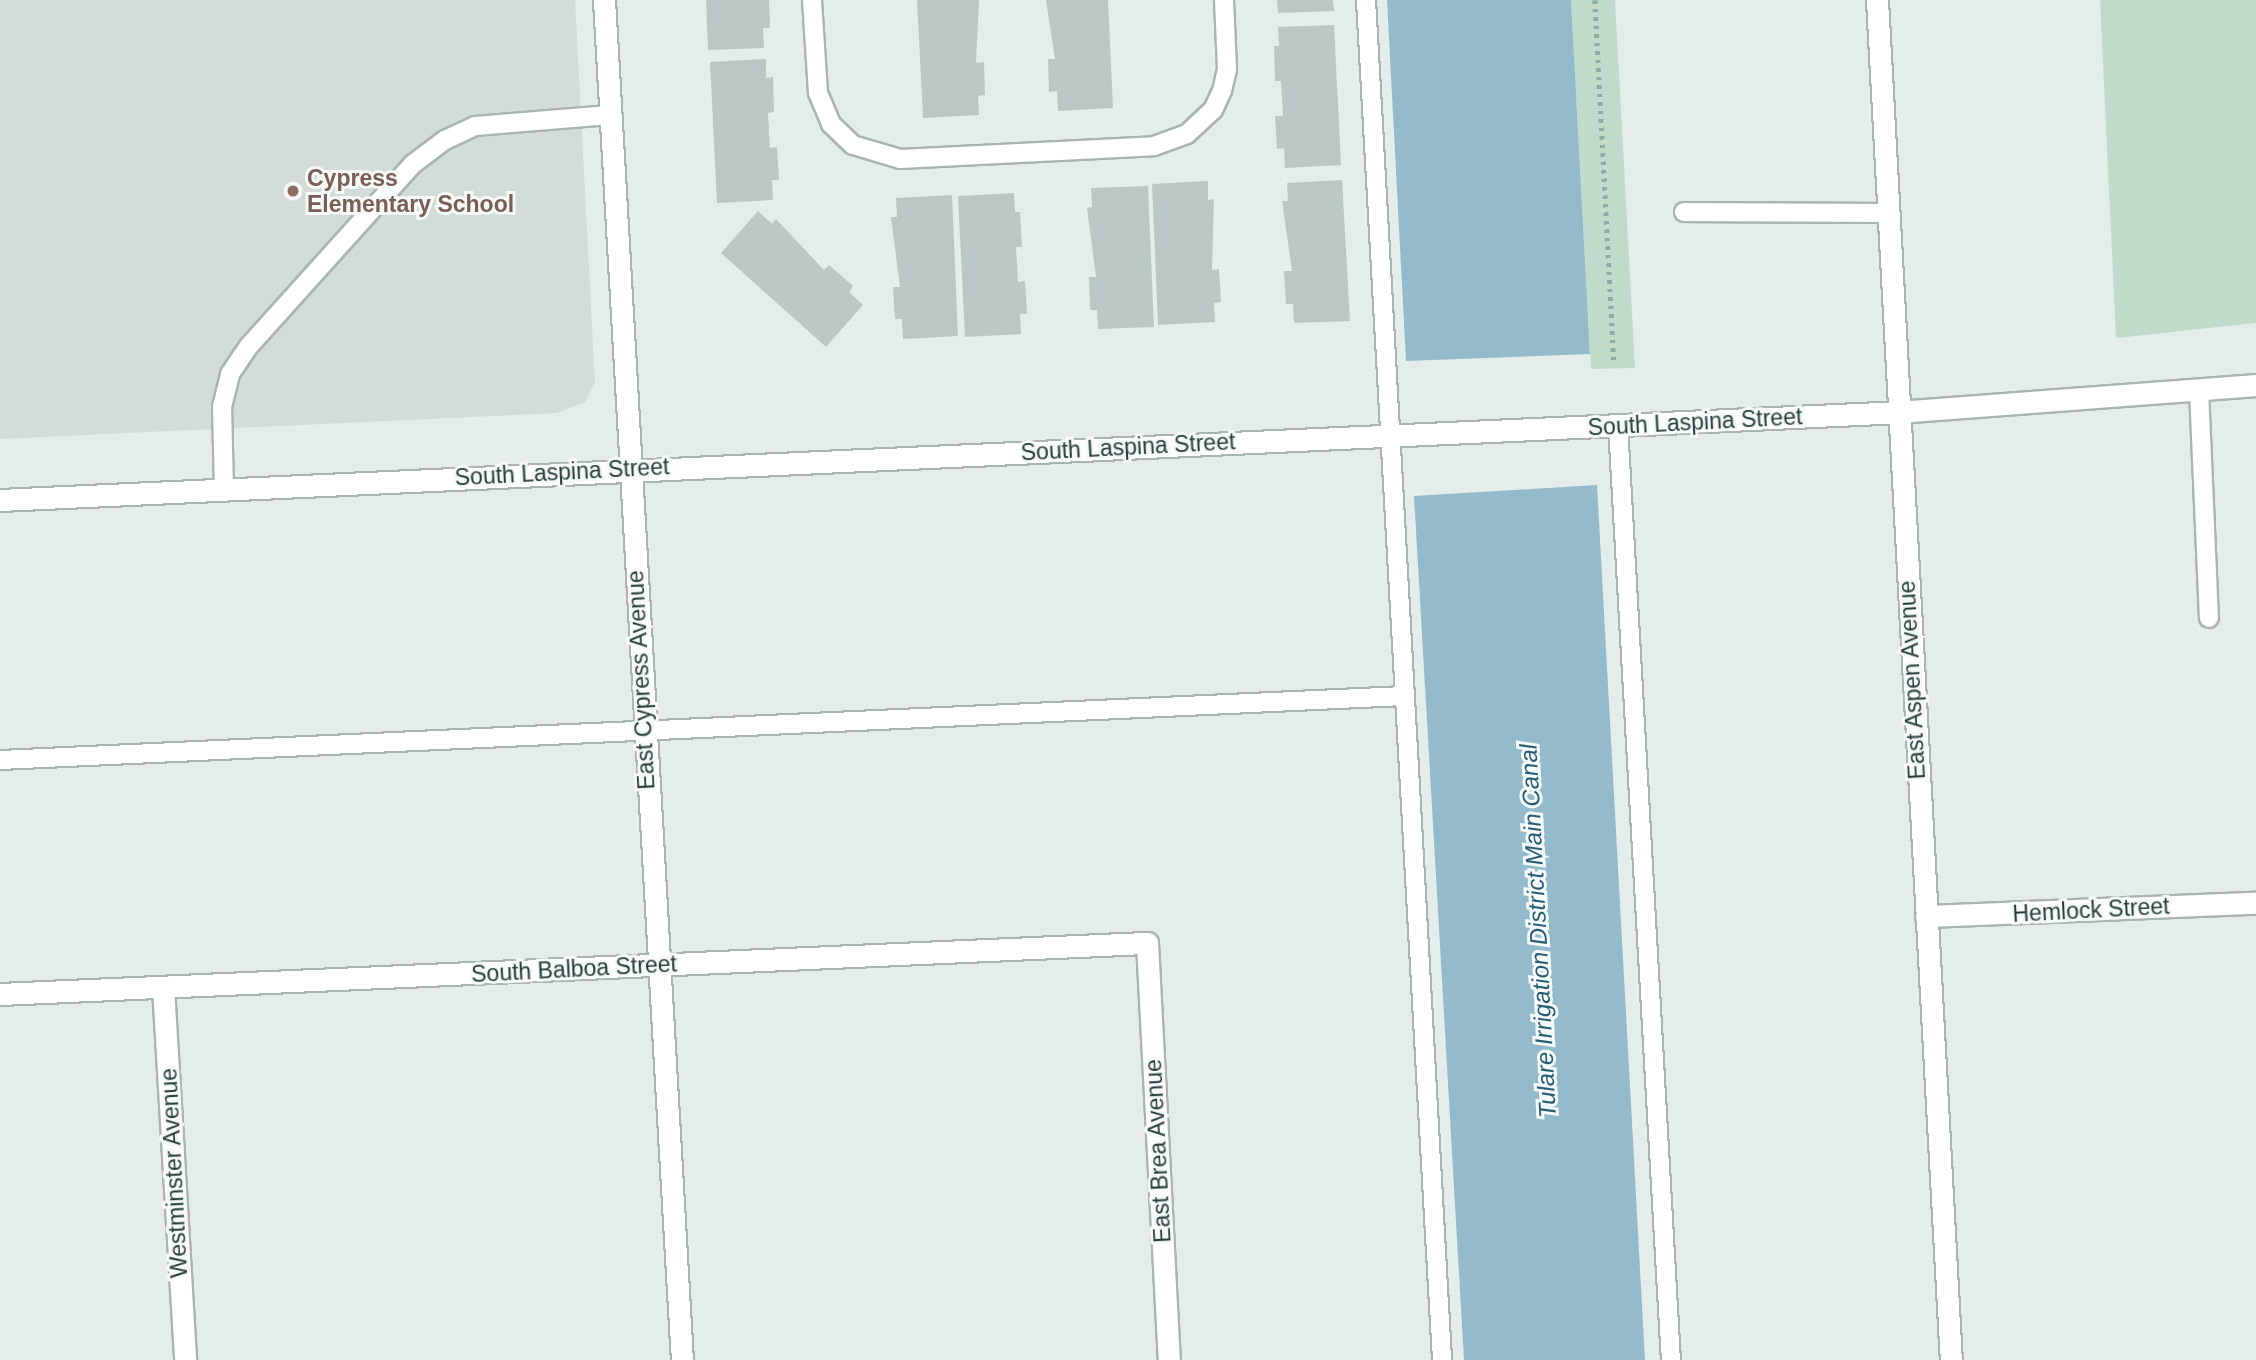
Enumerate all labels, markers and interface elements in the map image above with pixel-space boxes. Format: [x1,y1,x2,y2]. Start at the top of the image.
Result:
place label: Cypress Elementary School [307,164,514,218]
marker: Cypress Elementary School [285,183,301,199]
street label: South Laspina Street [1587,403,1803,441]
street label: South Laspina Street [1020,428,1236,466]
street label: South Laspina Street [454,453,670,491]
street label: East Cypress Avenue [621,569,661,791]
street label: East Aspen Avenue [1893,579,1931,781]
water label: Tulare Irrigation District Main Canal [1514,743,1562,1119]
street label: Hemlock Street [2012,892,2170,928]
street label: South Balboa Street [470,950,678,988]
street label: East Brea Avenue [1139,1058,1177,1244]
street label: Westminster Avenue [155,1067,193,1279]

